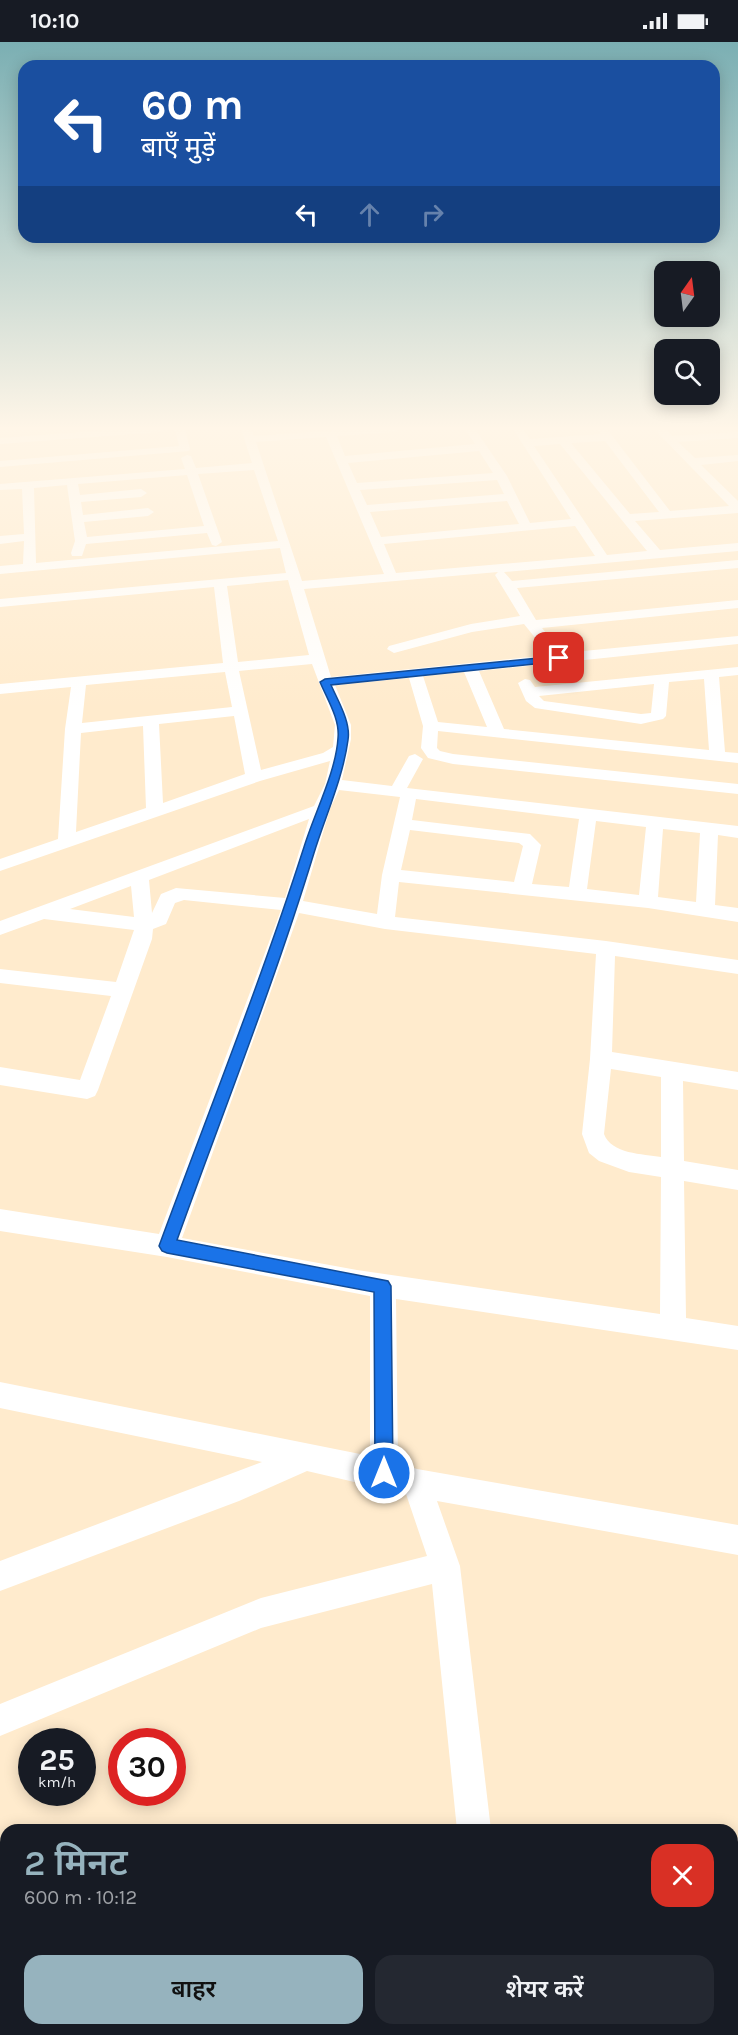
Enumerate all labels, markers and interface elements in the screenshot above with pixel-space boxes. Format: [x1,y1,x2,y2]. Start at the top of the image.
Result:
text: 10:10 [30,8,79,34]
text: 60 m [141,80,244,130]
icon: left [42,84,120,162]
text: बाएँ मुड़ें [141,131,215,163]
icon: left [290,198,323,231]
icon: ahead [353,198,386,231]
icon: right [416,198,449,231]
north arrow [654,261,720,327]
map controls [654,261,720,405]
button: search [654,339,720,405]
pin [533,632,584,683]
icon: arrive [542,641,575,674]
position arrow [352,1441,416,1505]
speed limit sign: 30 [108,1728,186,1806]
text: 25 [39,1742,75,1778]
text: km/h [38,1773,76,1791]
text: 2 मिनट [24,1842,128,1884]
button: close [651,1844,714,1907]
text: 600 m · 10:12 [24,1886,137,1909]
button: बाहर [24,1955,363,2024]
button: शेयर करें [375,1955,714,2024]

